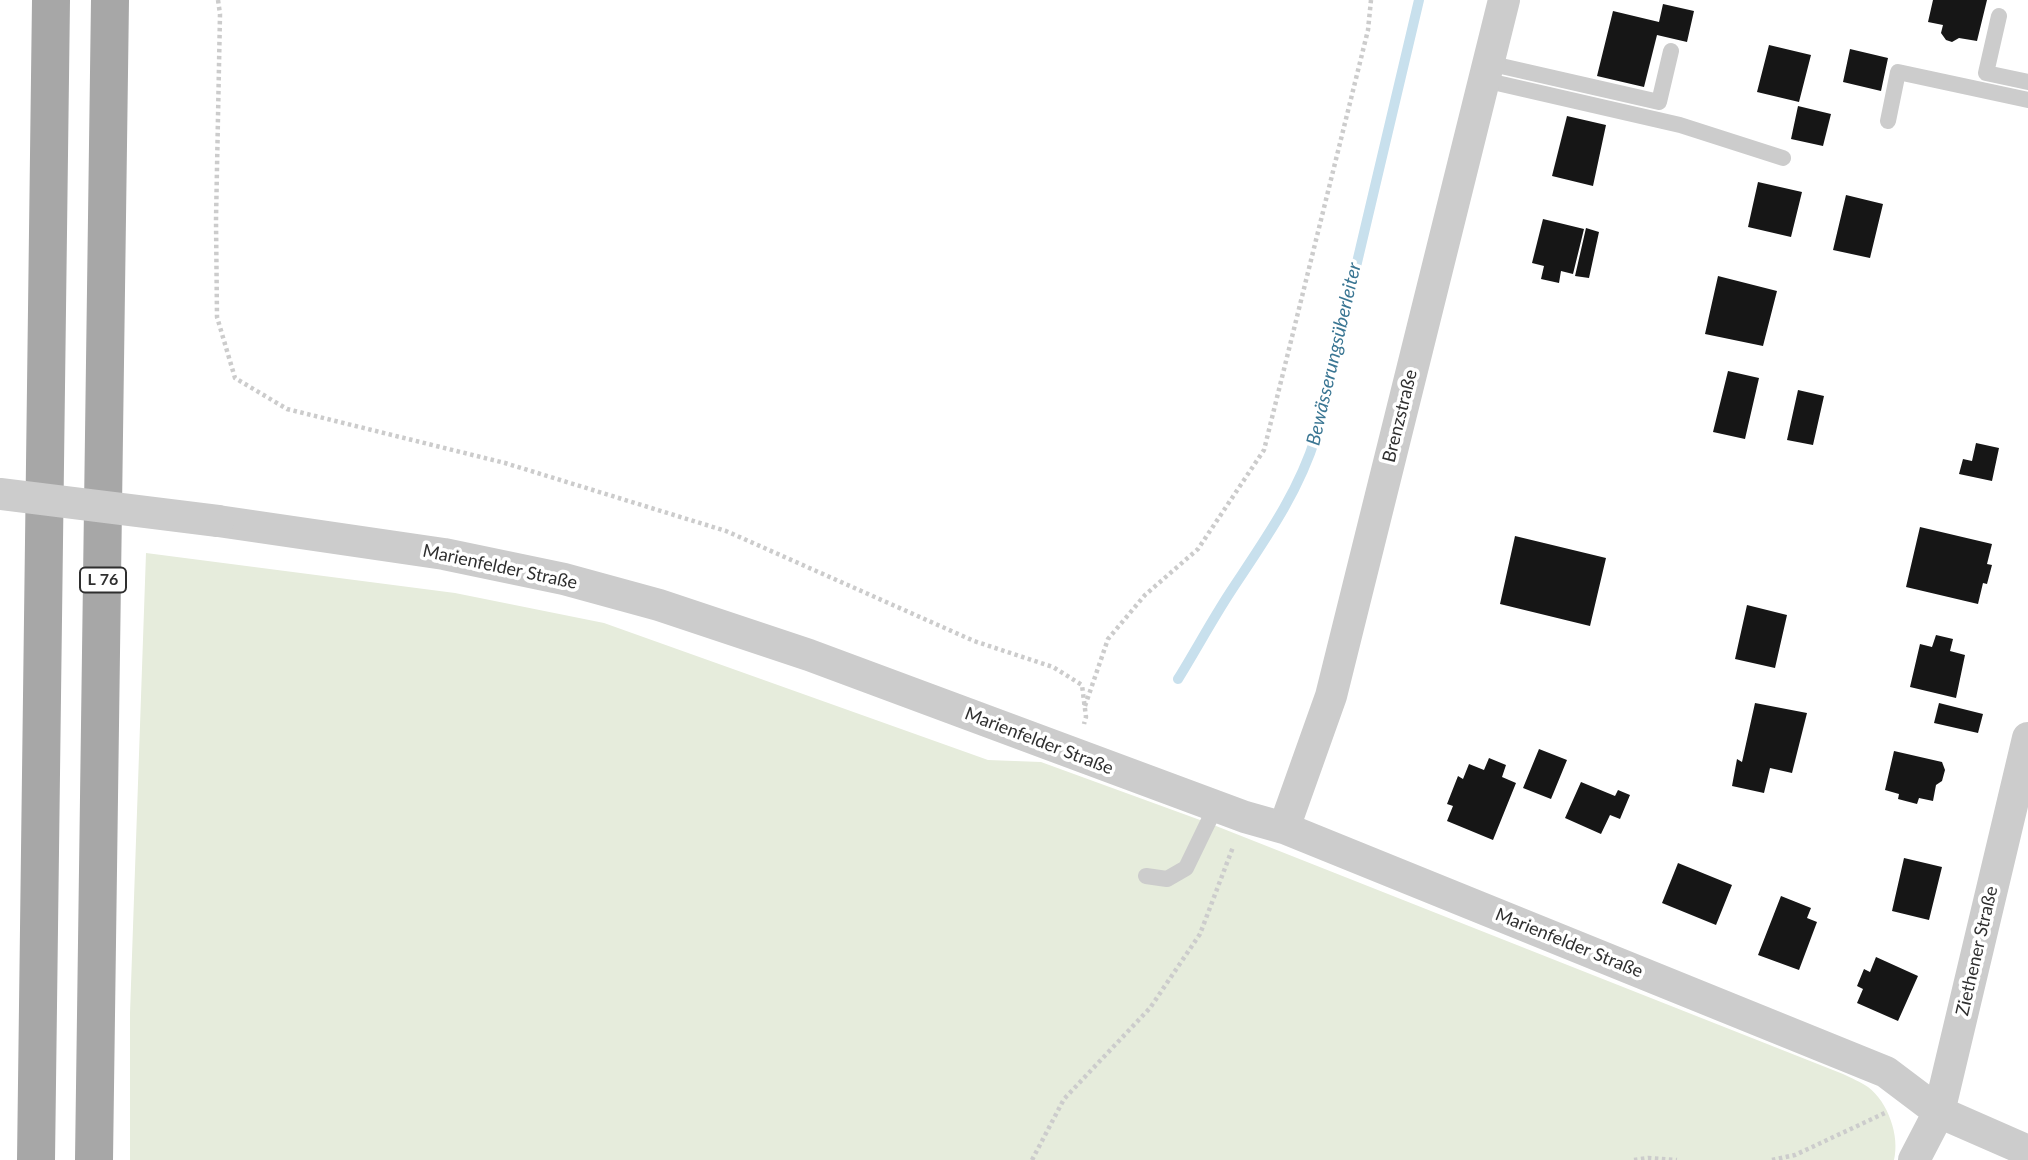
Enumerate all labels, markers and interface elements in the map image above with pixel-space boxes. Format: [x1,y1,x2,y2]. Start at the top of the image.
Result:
water label: Bewässerungsüberleiter [1302,260,1366,448]
street label: Brenzstraße [1378,367,1422,465]
street label: Marienfelder Straße [421,540,579,594]
road number: L 76 [80,568,126,593]
street label: Marienfelder Straße [962,703,1116,779]
street label: Ziethener Straße [1952,884,2002,1018]
street label: Marienfelder Straße [1492,904,1646,982]

